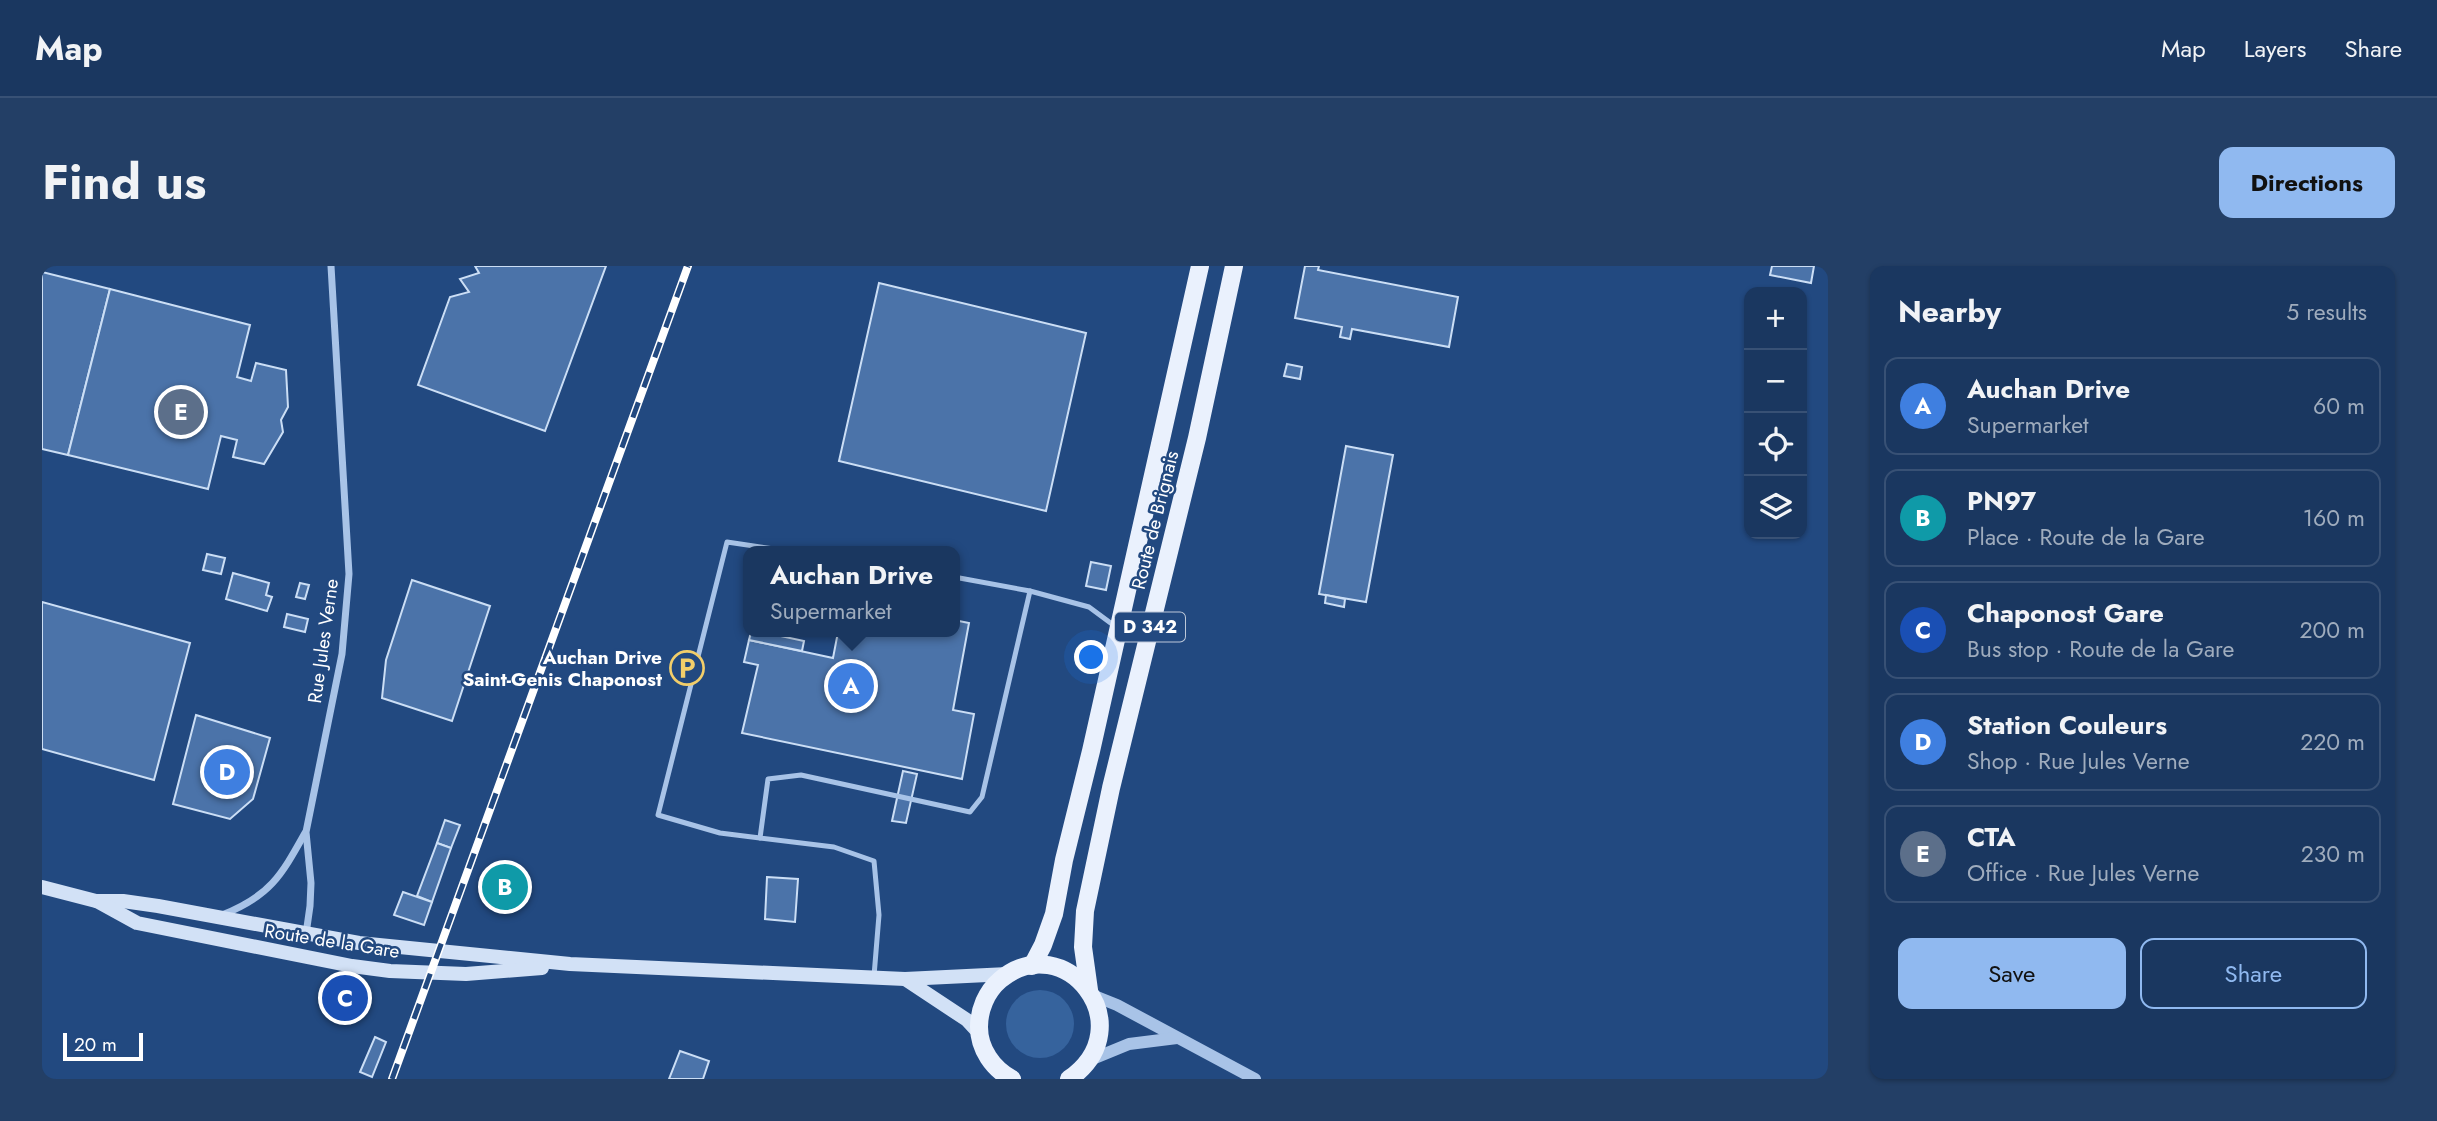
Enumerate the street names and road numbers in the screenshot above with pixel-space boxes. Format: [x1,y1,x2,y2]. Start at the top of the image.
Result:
street label: Route de Brignais [1125,448,1185,592]
street label: Rue Jules Verne [301,577,345,705]
road number: D 342 [1115,612,1185,642]
street label: Route de la Gare [263,917,402,965]

